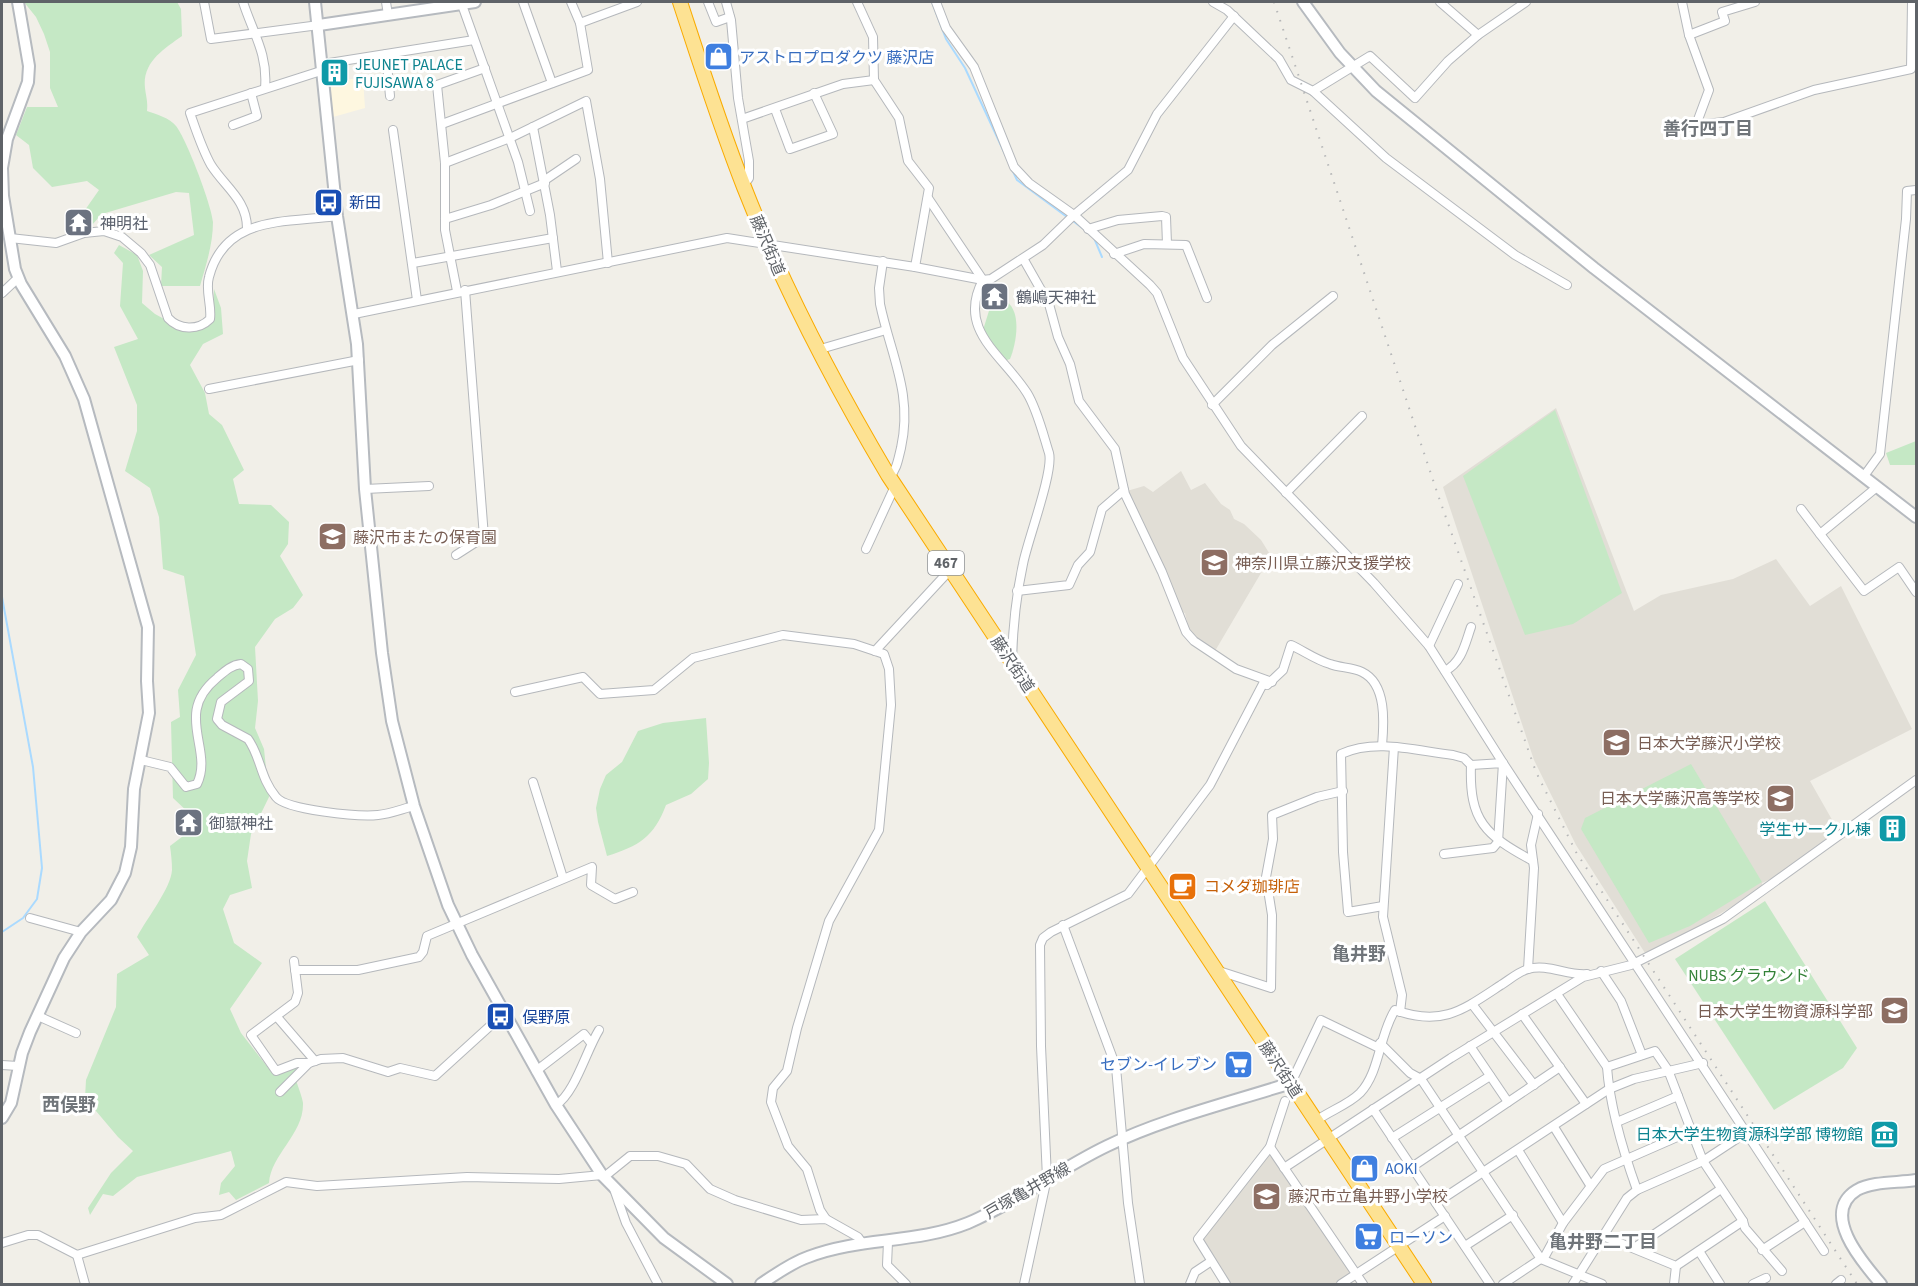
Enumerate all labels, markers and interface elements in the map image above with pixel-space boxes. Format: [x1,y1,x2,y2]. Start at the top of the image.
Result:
shop icon: アストロプロダクツ 藤沢店 [702,41,734,73]
place label: アストロプロダクツ 藤沢店 [739,47,934,69]
place label: JEUNET PALACE FUJISAWA 8 [355,54,463,94]
building icon: JEUNET PALACE FUJISAWA 8 [318,57,350,89]
district label: 善行四丁目 [1663,117,1753,142]
bus stop icon: 新田 [312,186,344,218]
place label: 新田 [349,192,381,214]
temple icon: 神明社 [63,207,95,239]
street label: 藤沢街道 [744,212,790,279]
place label: 神明社 [100,213,148,235]
temple icon: 鶴嶋天神社 [979,281,1011,313]
place label: 鶴嶋天神社 [1016,287,1096,309]
school or university icon: 藤沢市またの保育園 [316,521,348,553]
place label: 藤沢市またの保育園 [353,527,497,549]
school or university icon: 神奈川県立藤沢支援学校 [1198,547,1230,579]
road number: 467 [928,551,964,575]
place label: 神奈川県立藤沢支援学校 [1235,553,1411,575]
street label: 藤沢街道 [985,632,1039,697]
school or university icon: 日本大学藤沢小学校 [1600,727,1632,759]
place label: 日本大学藤沢小学校 [1637,733,1781,755]
school or university icon: 日本大学藤沢高等学校 [1765,782,1797,814]
place label: 日本大学藤沢高等学校 [1600,788,1760,810]
temple icon: 御嶽神社 [172,807,204,839]
place label: 御嶽神社 [209,813,273,835]
building icon: 学生サークル棟 [1876,813,1908,845]
place label: 学生サークル棟 [1759,819,1871,841]
cafe icon: コメダ珈琲店 [1167,870,1199,902]
place label: コメダ珈琲店 [1204,876,1300,898]
district label: 亀井野 [1332,942,1386,967]
park label: NUBS グラウンド [1688,965,1810,987]
school or university icon: 日本大学生物資源科学部 [1878,995,1910,1027]
bus stop icon: 俣野原 [485,1001,517,1033]
place label: 日本大学生物資源科学部 [1697,1001,1873,1023]
place label: 俣野原 [522,1007,570,1029]
street label: 藤沢街道 [1254,1037,1307,1102]
supermarket icon: セブン-イレブン [1222,1048,1254,1080]
place label: セブン-イレブン [1100,1054,1217,1076]
district label: 西俣野 [42,1093,96,1118]
museum icon: 日本大学生物資源科学部 博物館 [1868,1118,1900,1150]
place label: 日本大学生物資源科学部 博物館 [1636,1124,1863,1146]
shop icon: AOKI [1348,1152,1380,1184]
street label: 戸塚亀井野線 [980,1157,1075,1224]
place label: AOKI [1385,1158,1418,1180]
school or university icon: 藤沢市立亀井野小学校 [1251,1180,1283,1212]
place label: 藤沢市立亀井野小学校 [1288,1186,1448,1208]
supermarket icon: ローソン [1352,1221,1384,1253]
place label: ローソン [1389,1227,1453,1249]
district label: 亀井野二丁目 [1549,1230,1657,1255]

